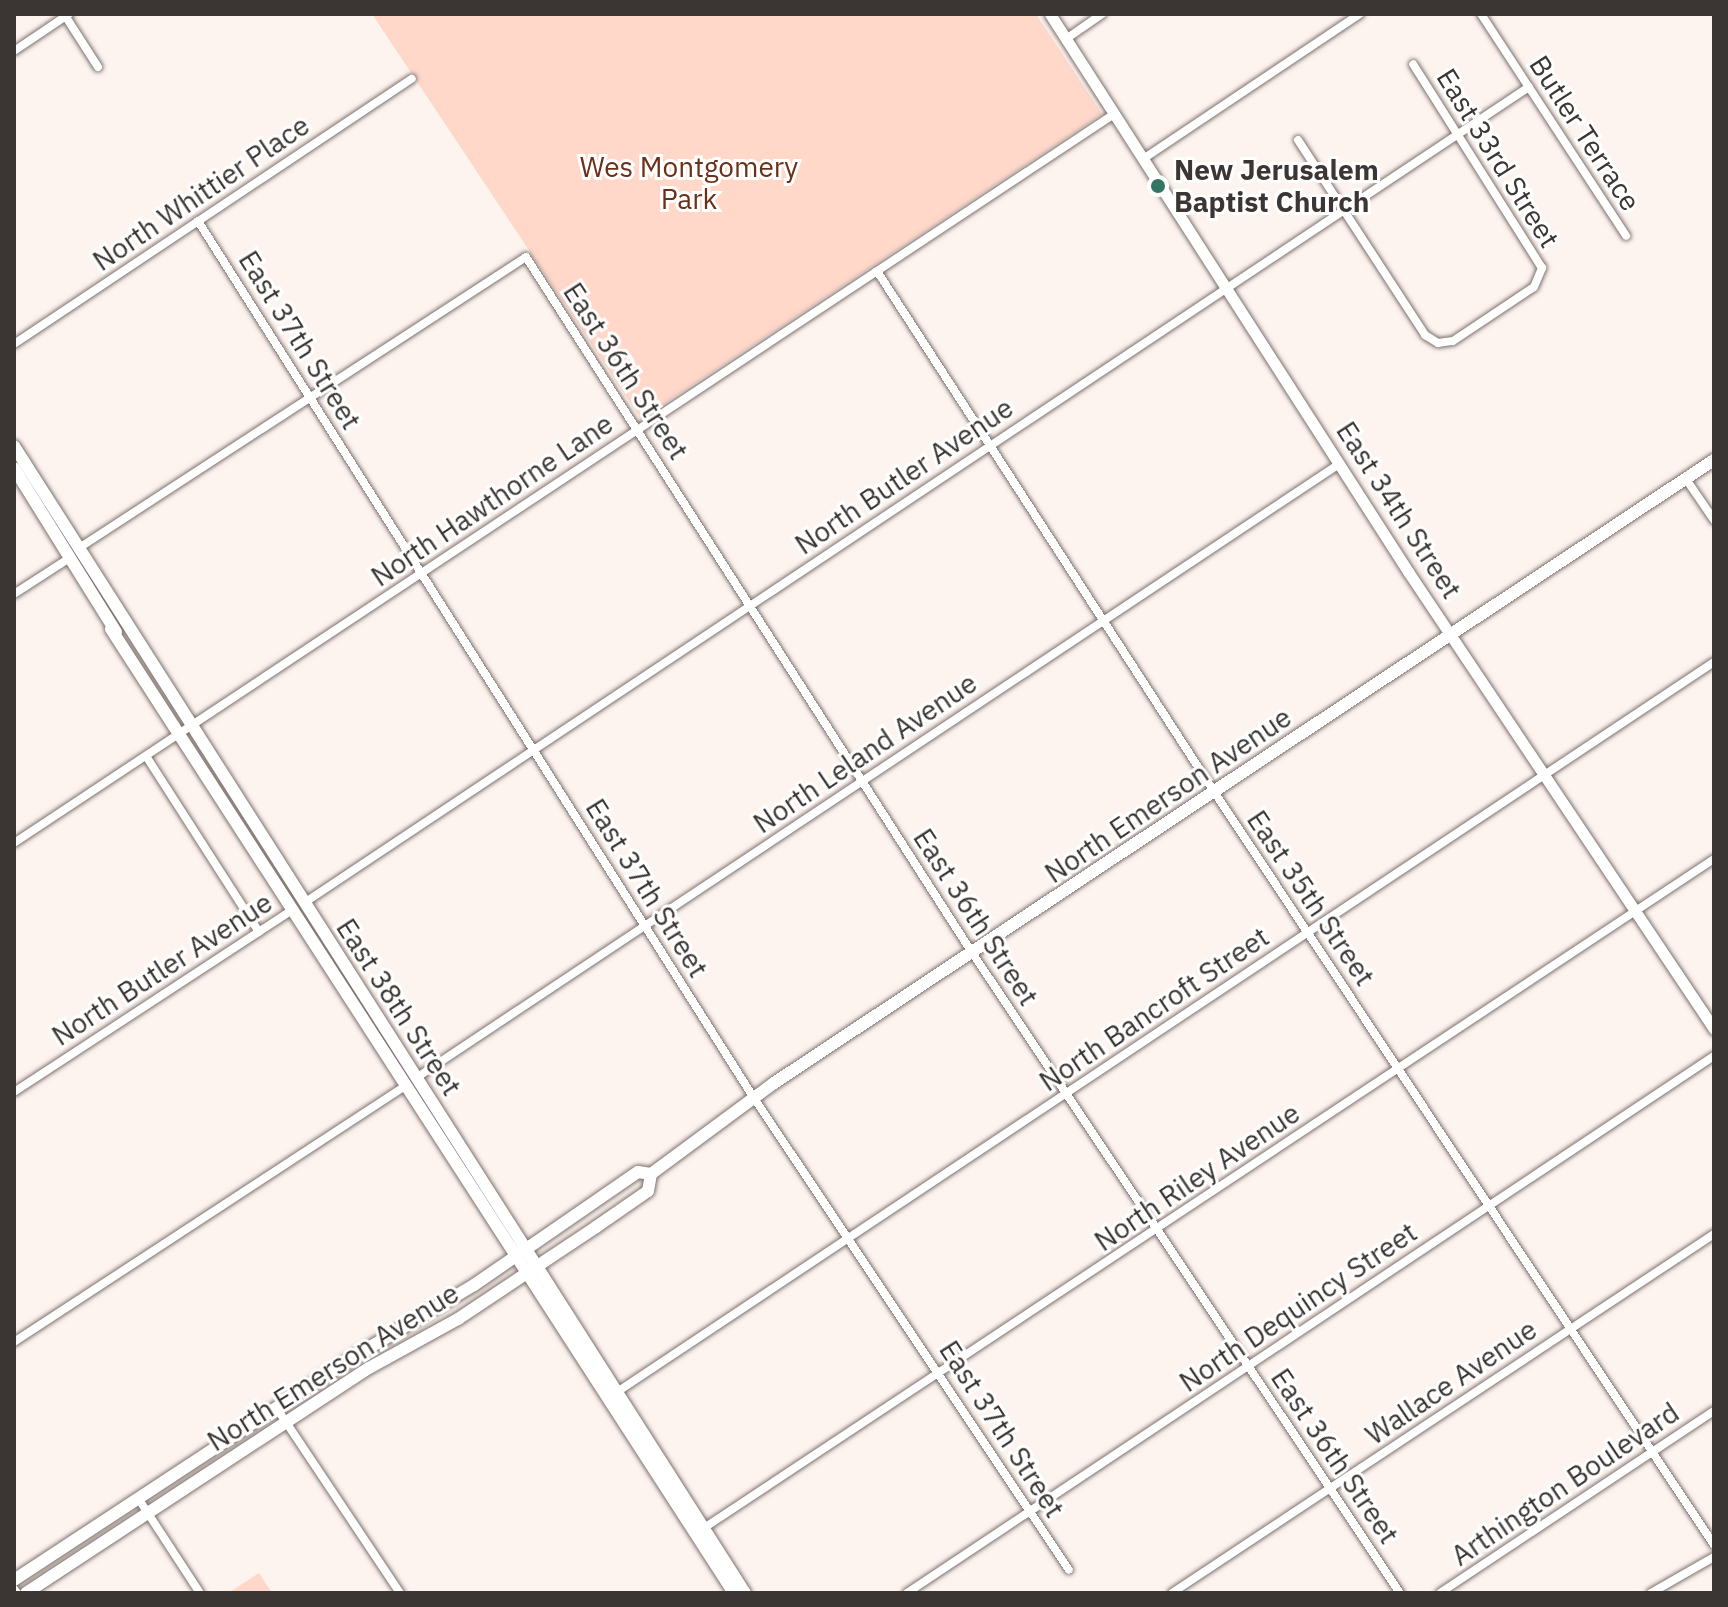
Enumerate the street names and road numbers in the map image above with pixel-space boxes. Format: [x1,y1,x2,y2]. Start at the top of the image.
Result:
street label: Butler Terrace [1522,49,1648,217]
street label: East 33rd Street [1430,62,1566,254]
street label: North Whittier Place [87,108,315,278]
street label: East 37th Street [232,245,368,435]
street label: East 36th Street [556,276,696,466]
street label: North Butler Avenue [789,391,1019,561]
street label: North Hawthorne Lane [365,407,619,593]
street label: East 34th Street [1329,415,1469,605]
street label: North Leland Avenue [747,666,983,840]
street label: North Emerson Avenue [1038,700,1298,890]
street label: East 37th Street [579,793,715,983]
street label: East 35th Street [1240,804,1382,992]
street label: East 36th Street [906,822,1046,1012]
street label: North Butler Avenue [46,885,278,1053]
street label: East 38th Street [329,912,469,1102]
street label: North Bancroft Street [1033,920,1275,1098]
street label: North Riley Avenue [1088,1096,1306,1258]
street label: North Dequincy Street [1173,1215,1423,1399]
street label: North Emerson Avenue [201,1276,465,1458]
street label: Wallace Avenue [1359,1312,1543,1452]
street label: East 37th Street [932,1334,1072,1524]
street label: East 36th Street [1264,1362,1406,1550]
street label: Arthington Boulevard [1445,1395,1685,1573]

